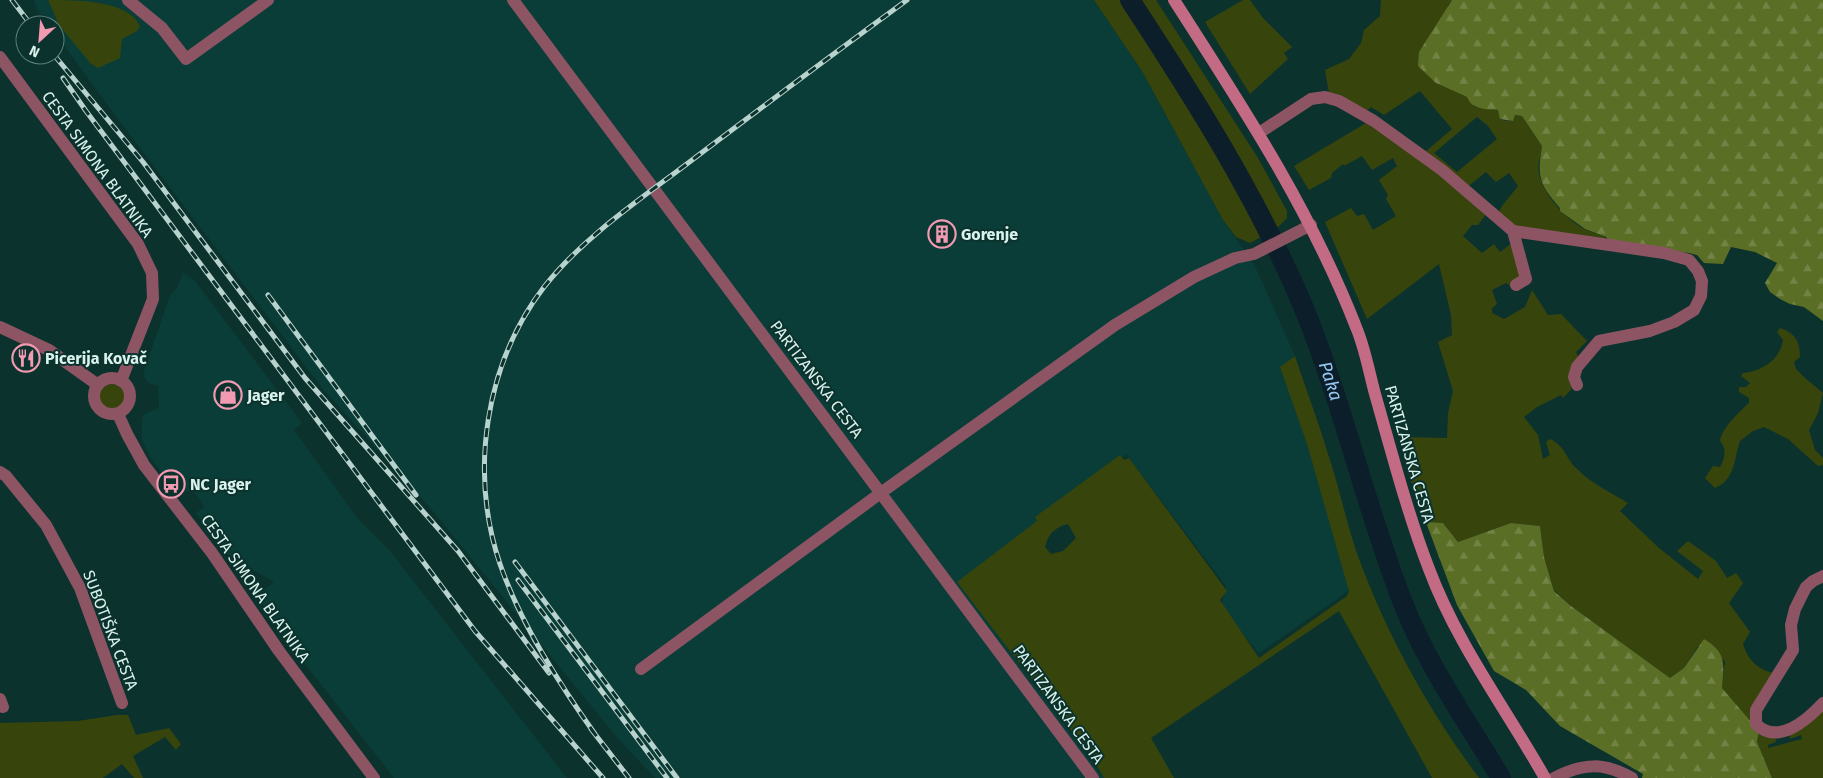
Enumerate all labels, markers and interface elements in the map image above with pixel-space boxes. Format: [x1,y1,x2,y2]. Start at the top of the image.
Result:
north arrow [15,15,65,65]
text: N [27,42,42,61]
street label: CESTA SIMONA BLATNIKA [38,87,158,242]
building icon: Gorenje [927,219,957,249]
place label: Gorenje [961,225,1018,244]
street label: PARTIZANSKA CESTA [766,317,867,442]
restaurant icon: Picerija Kovač [11,343,41,373]
place label: Picerija Kovač [45,349,147,368]
water label: Paka [1314,358,1347,404]
shop icon: Jager [213,380,243,410]
street label: PARTIZANSKA CESTA [1381,383,1438,526]
place label: Jager [246,386,285,405]
bus stop icon: NC Jager [156,469,186,499]
place label: NC Jager [190,475,252,494]
street label: CESTA SIMONA BLATNIKA [197,511,314,667]
street label: SUBOTIŠKA CESTA [79,567,143,693]
street label: PARTIZANSKA CESTA [1009,641,1109,768]

